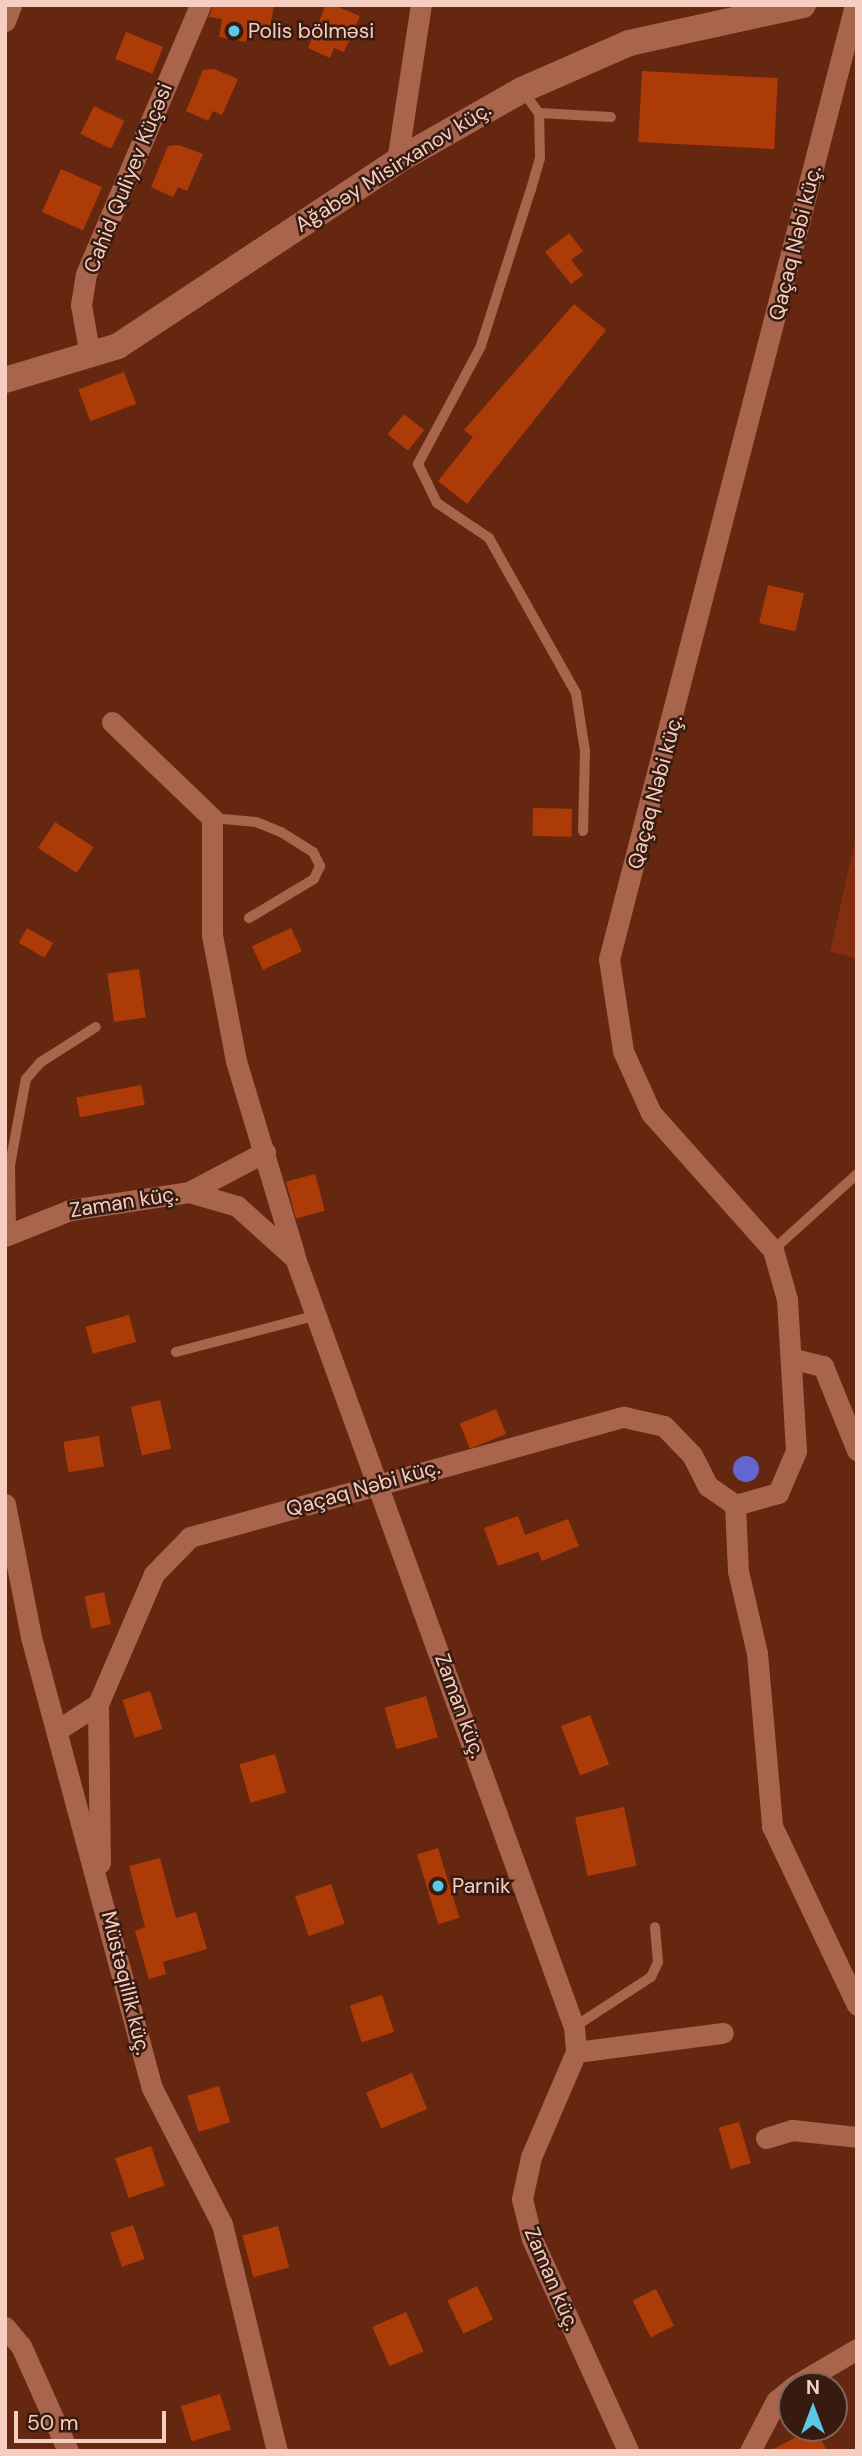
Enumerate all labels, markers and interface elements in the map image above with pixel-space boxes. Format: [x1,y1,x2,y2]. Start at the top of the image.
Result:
place label: Polis bölməsi [248,18,374,44]
marker: Polis bölməsi [226,23,242,39]
street label: Cahid Quliyev Küçəsi [78,79,178,277]
street label: Ağabəy Misirxanov küç. [290,96,496,238]
street label: Qaçaq Nəbi küç. [764,163,826,323]
street label: Qaçaq Nəbi küç. [622,712,688,872]
street label: Zaman küç. [68,1181,180,1223]
street label: Qaçaq Nəbi küç. [283,1454,443,1522]
street label: Zaman küç. [429,1650,491,1762]
place label: Parnik [452,1873,511,1899]
marker: Parnik [430,1878,446,1894]
street label: Müstəqillik küç. [96,1909,156,2057]
street label: Zaman küç. [519,2224,585,2334]
north arrow [778,2372,848,2442]
text: N [806,2375,820,2400]
scale bar [18,2396,170,2440]
text: 50 m [27,2409,78,2437]

